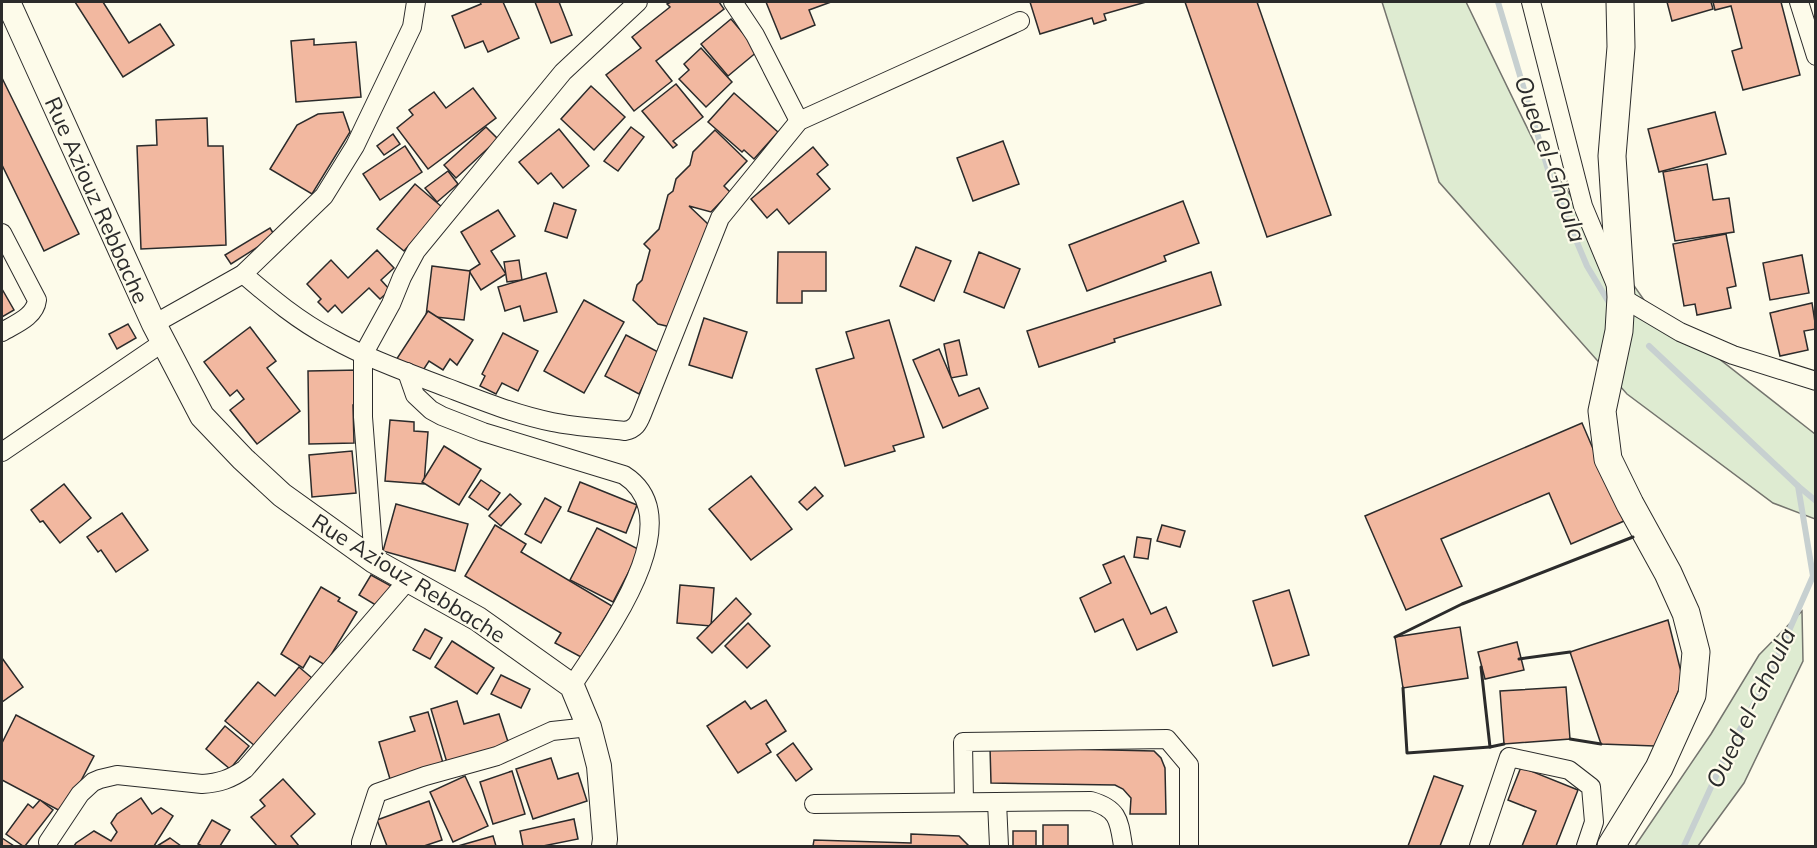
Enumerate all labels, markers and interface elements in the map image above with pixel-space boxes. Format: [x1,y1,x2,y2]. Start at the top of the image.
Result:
water label: Oued el-Ghoula [1508,71,1594,246]
street label: Rue Aziouz Rebbache [39,92,155,308]
street label: Rue Aziouz Rebbache [307,507,511,649]
water label: Oued el-Ghoula [1698,623,1802,793]

